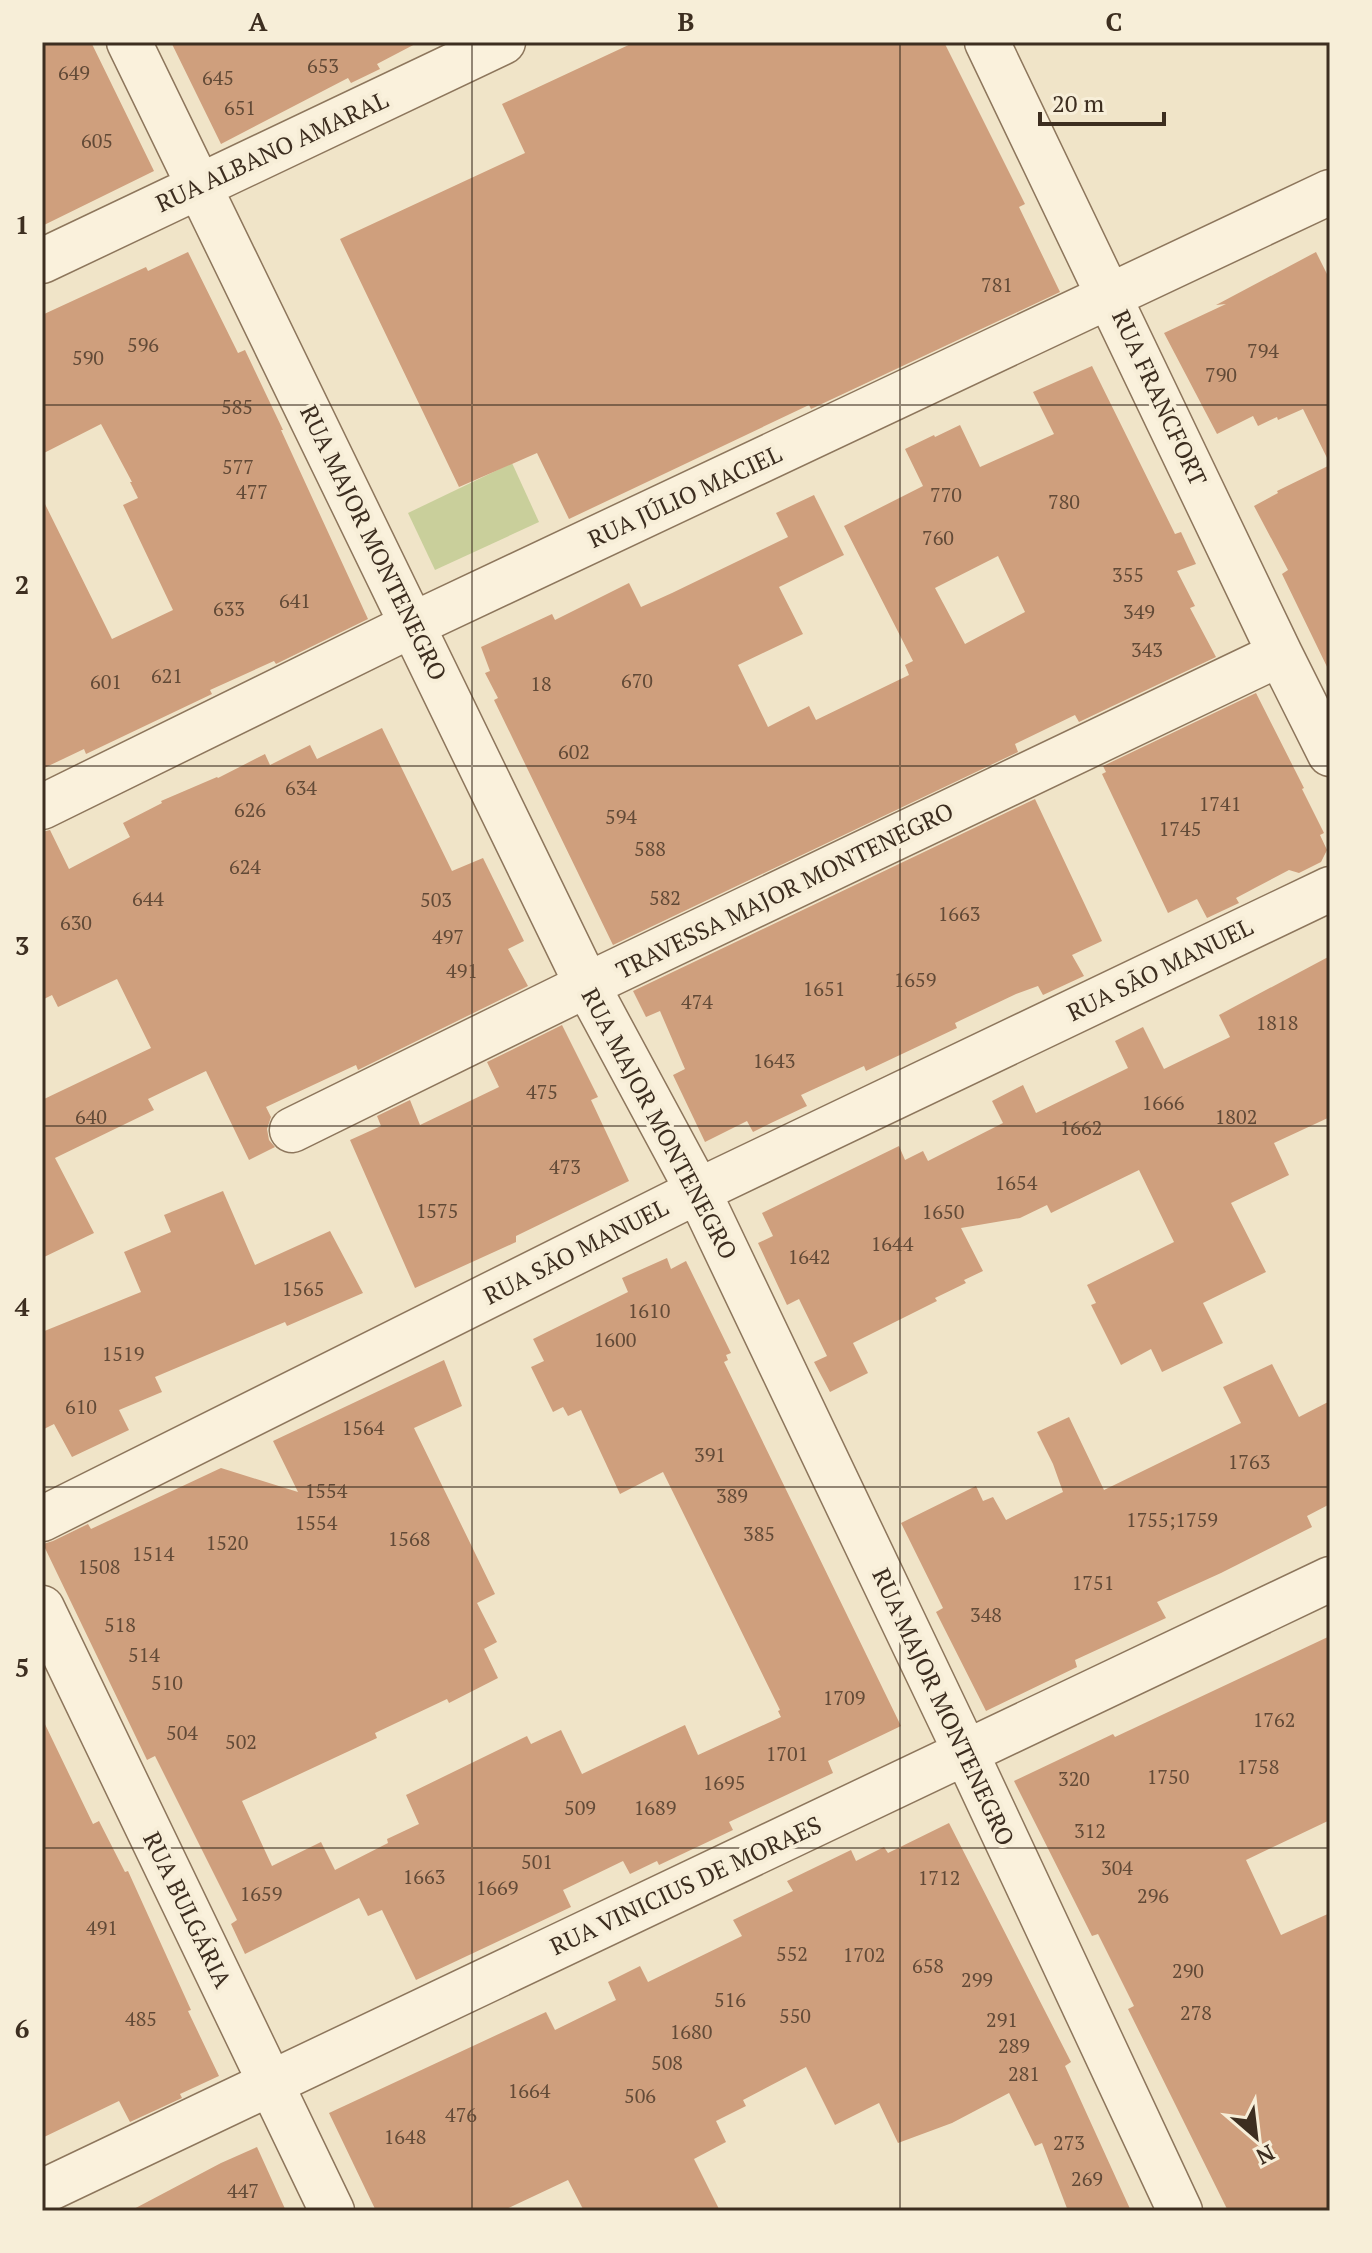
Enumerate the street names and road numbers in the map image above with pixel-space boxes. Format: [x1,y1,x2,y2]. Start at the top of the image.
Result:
street label: RUA ALBANO AMARAL [150,83,393,219]
street label: RUA FRANCFORT [1105,304,1215,491]
street label: RUA MAJOR MONTENEGRO [293,399,455,686]
street label: RUA JÚLIO MACIEL [583,437,786,555]
street label: TRAVESSA MAJOR MONTENEGRO [611,794,959,986]
street label: RUA SÃO MANUEL [1061,910,1258,1028]
street label: RUA MAJOR MONTENEGRO [575,982,745,1265]
street label: RUA SÃO MANUEL [478,1191,673,1311]
street label: RUA MAJOR MONTENEGRO [865,1563,1022,1851]
street label: RUA VINICIUS DE MORAES [545,1808,826,1962]
street label: RUA BULGÁRIA [136,1826,240,1993]

